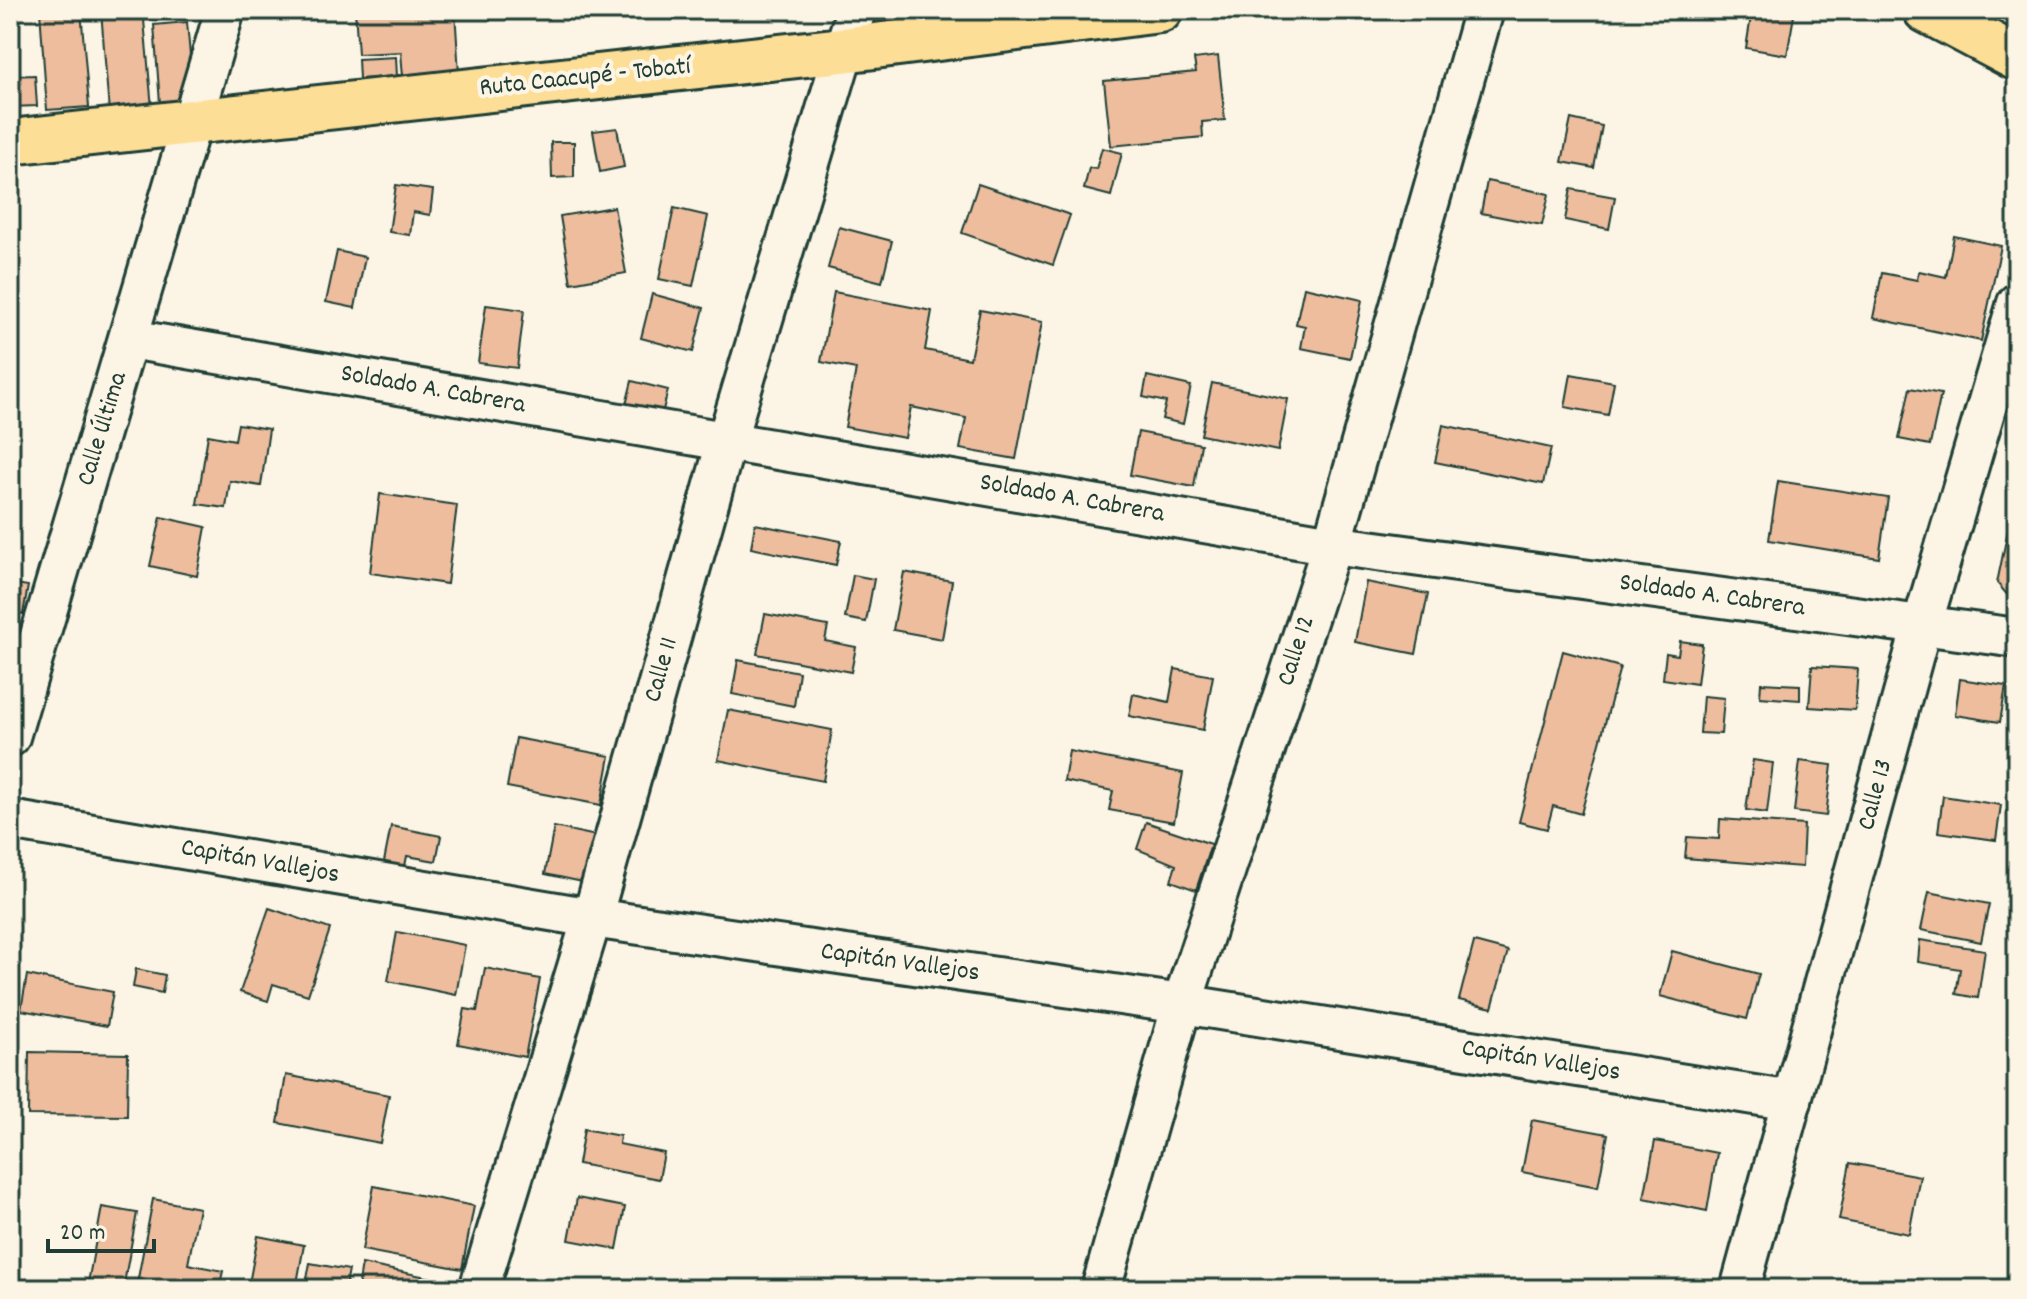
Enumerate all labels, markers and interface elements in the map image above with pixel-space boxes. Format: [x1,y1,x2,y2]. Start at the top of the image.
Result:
street label: Ruta Caacupé - Tobatí [478,48,695,107]
street label: Soldado A. Cabrera [338,356,529,425]
street label: Calle Última [68,367,138,490]
street label: Soldado A. Cabrera [977,465,1168,534]
street label: Soldado A. Cabrera [1617,565,1808,627]
street label: Calle 12 [1268,611,1326,691]
street label: Calle 11 [635,633,689,707]
street label: Calle 13 [1849,755,1903,835]
street label: Capitán Vallejos [178,830,342,894]
street label: Capitán Vallejos [818,934,982,992]
street label: Capitán Vallejos [1459,1030,1623,1092]
scale bar [48,1203,154,1253]
text: 20 m [60,1217,106,1251]

